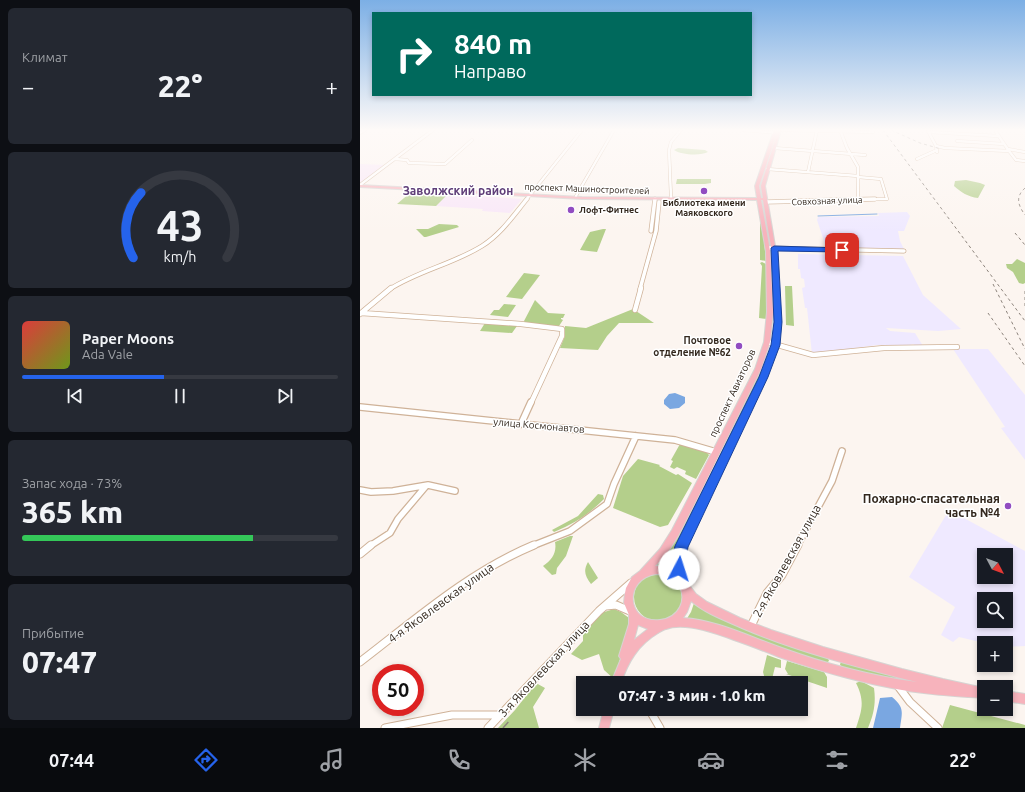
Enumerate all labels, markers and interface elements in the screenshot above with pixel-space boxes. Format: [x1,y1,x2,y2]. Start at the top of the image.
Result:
icon: right [388,28,440,80]
text: 840 m [454,28,532,59]
text: Климат [22,50,67,64]
text: Направо [454,61,526,81]
text: 22° [158,69,202,103]
text: − [22,74,34,99]
text: + [326,74,338,99]
street label: проспект Машиностроителей [524,182,650,196]
district label: Заволжский район [403,184,513,197]
marker: Библиотека имени Маяковского [699,186,709,196]
street label: Совхозная улица [791,195,863,207]
place label: Библиотека имени Маяковского [662,198,746,218]
text: 43 [157,202,203,249]
marker: Лофт-Фитнес [566,205,576,215]
place label: Лофт-Фитнес [579,205,639,215]
pin [825,233,859,267]
icon: arrive [831,239,853,261]
text: km/h [164,249,196,265]
text: Paper Moons [82,330,174,347]
place label: Почтовое отделение №62 [653,335,731,358]
marker: Почтовое отделение №62 [734,341,744,351]
text: Ada Vale [82,347,133,361]
street label: проспект Авиаторов [707,347,758,439]
icon: previous [64,385,86,407]
icon: pause [169,385,191,407]
icon: next [274,385,296,407]
street label: улица Космонавтов [493,416,585,435]
text: Запас хода · 73% [22,476,122,490]
place label: Пожарно-спасательная часть №4 [863,492,1000,519]
text: 365 km [22,495,123,529]
marker: Пожарно-спасательная часть №4 [1003,501,1013,511]
street label: 2-я Яковлевская улица [750,502,823,619]
position arrow [658,548,700,590]
north arrow [977,548,1013,584]
map controls [977,548,1013,716]
street label: 4-я Яковлевская улица [386,560,496,645]
button: search [977,592,1013,628]
street label: 3-я Яковлевская улица [496,618,592,719]
text: Прибытие [22,626,84,640]
button: + [977,636,1013,672]
text: 07:47 [22,645,97,679]
speed limit sign: 50 [372,664,424,716]
button: − [977,680,1013,716]
text: 07:47 · 3 мин · 1.0 km [619,687,765,704]
icon: directions [192,746,220,774]
icon: music [318,746,346,774]
icon: phone [445,746,473,774]
icon: climate [571,746,599,774]
icon: car [697,746,725,774]
icon: filters [823,746,851,774]
text: 07:44 [49,750,94,770]
text: 22° [949,750,976,770]

